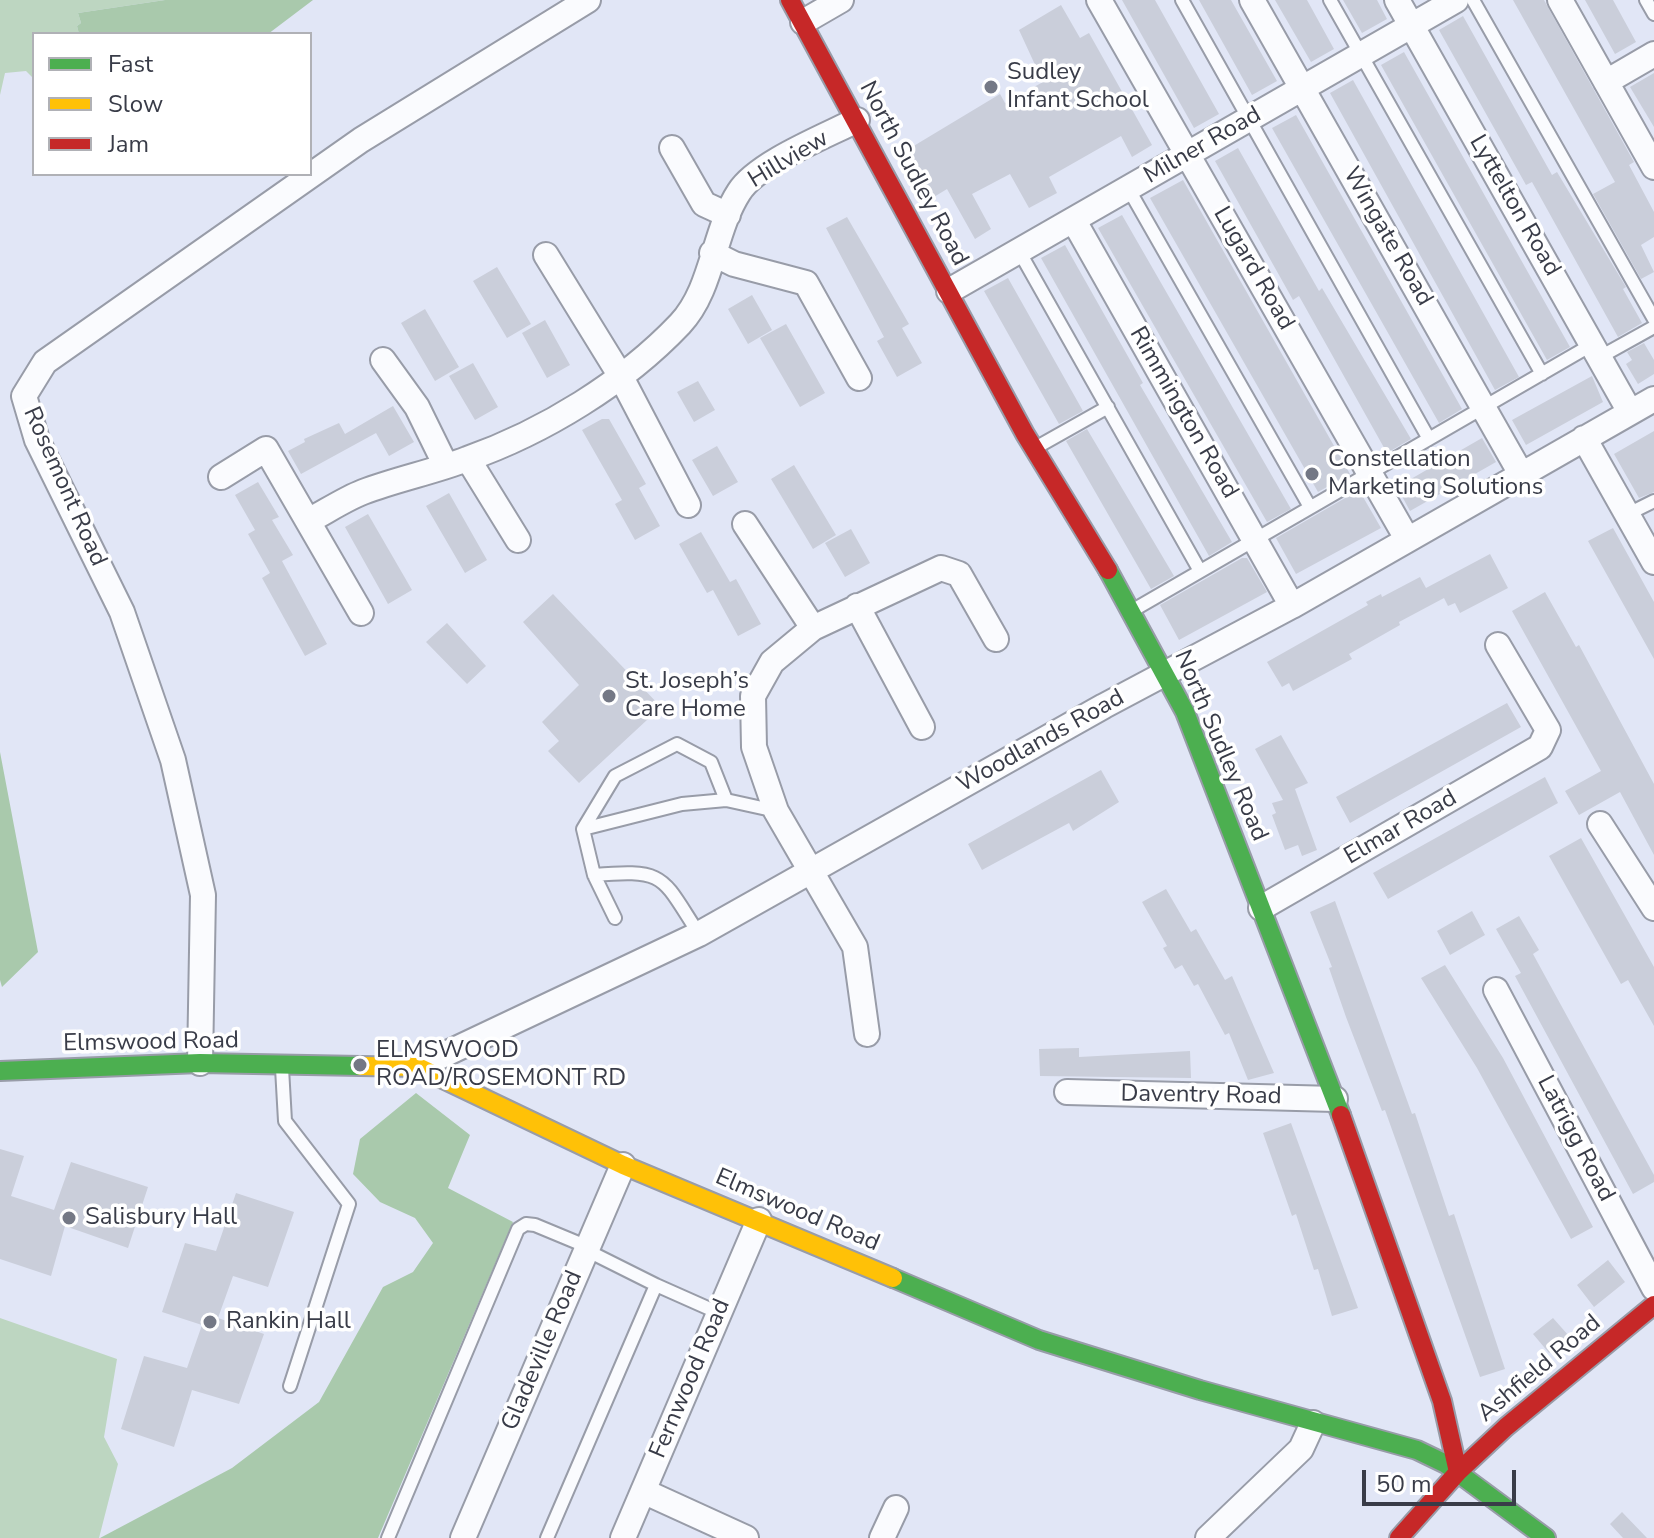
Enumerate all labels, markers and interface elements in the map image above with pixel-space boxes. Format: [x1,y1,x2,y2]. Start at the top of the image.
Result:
legend [32,32,312,176]
text: Fast [108,48,153,80]
place label: Sudley Infant School [1007,59,1149,115]
street label: North Sudley Road [852,77,974,271]
marker: Sudley Infant School [982,78,1000,96]
text: Slow [108,88,163,120]
street label: Milner Road [1139,101,1267,191]
street label: Hillview [744,125,834,195]
text: Jam [108,128,149,160]
street label: Lyttelton Road [1462,130,1566,282]
street label: Wingate Road [1336,162,1438,312]
street label: Lugard Road [1206,202,1300,336]
street label: Rimmington Road [1122,322,1244,504]
street label: Rosemont Road [16,403,112,571]
place label: Constellation Marketing Solutions [1328,446,1543,502]
marker: Constellation Marketing Solutions [1303,465,1321,483]
street label: North Sudley Road [1167,646,1273,846]
place label: St. Joseph’s Care Home [625,668,749,724]
street label: Woodlands Road [952,684,1130,800]
marker: St. Joseph’s Care Home [600,687,618,705]
street label: Elmar Road [1340,784,1462,872]
street label: Elmswood Road [63,1027,239,1059]
place label: ELMSWOOD ROAD/ROSEMONT RD [376,1037,626,1093]
marker: ELMSWOOD ROAD/ROSEMONT RD [351,1056,369,1074]
street label: Latrigg Road [1530,1071,1620,1207]
street label: Daventry Road [1120,1080,1282,1112]
street label: Elmswood Road [711,1163,883,1259]
place label: Salisbury Hall [85,1204,237,1232]
marker: Salisbury Hall [60,1209,78,1227]
street label: Gladeville Road [496,1267,590,1435]
street label: Fernwood Road [644,1295,738,1463]
place label: Rankin Hall [226,1308,351,1336]
street label: Ashfield Road [1473,1309,1607,1429]
marker: Rankin Hall [201,1313,219,1331]
scale bar [1366,1454,1520,1504]
text: 50 m [1376,1468,1432,1500]

